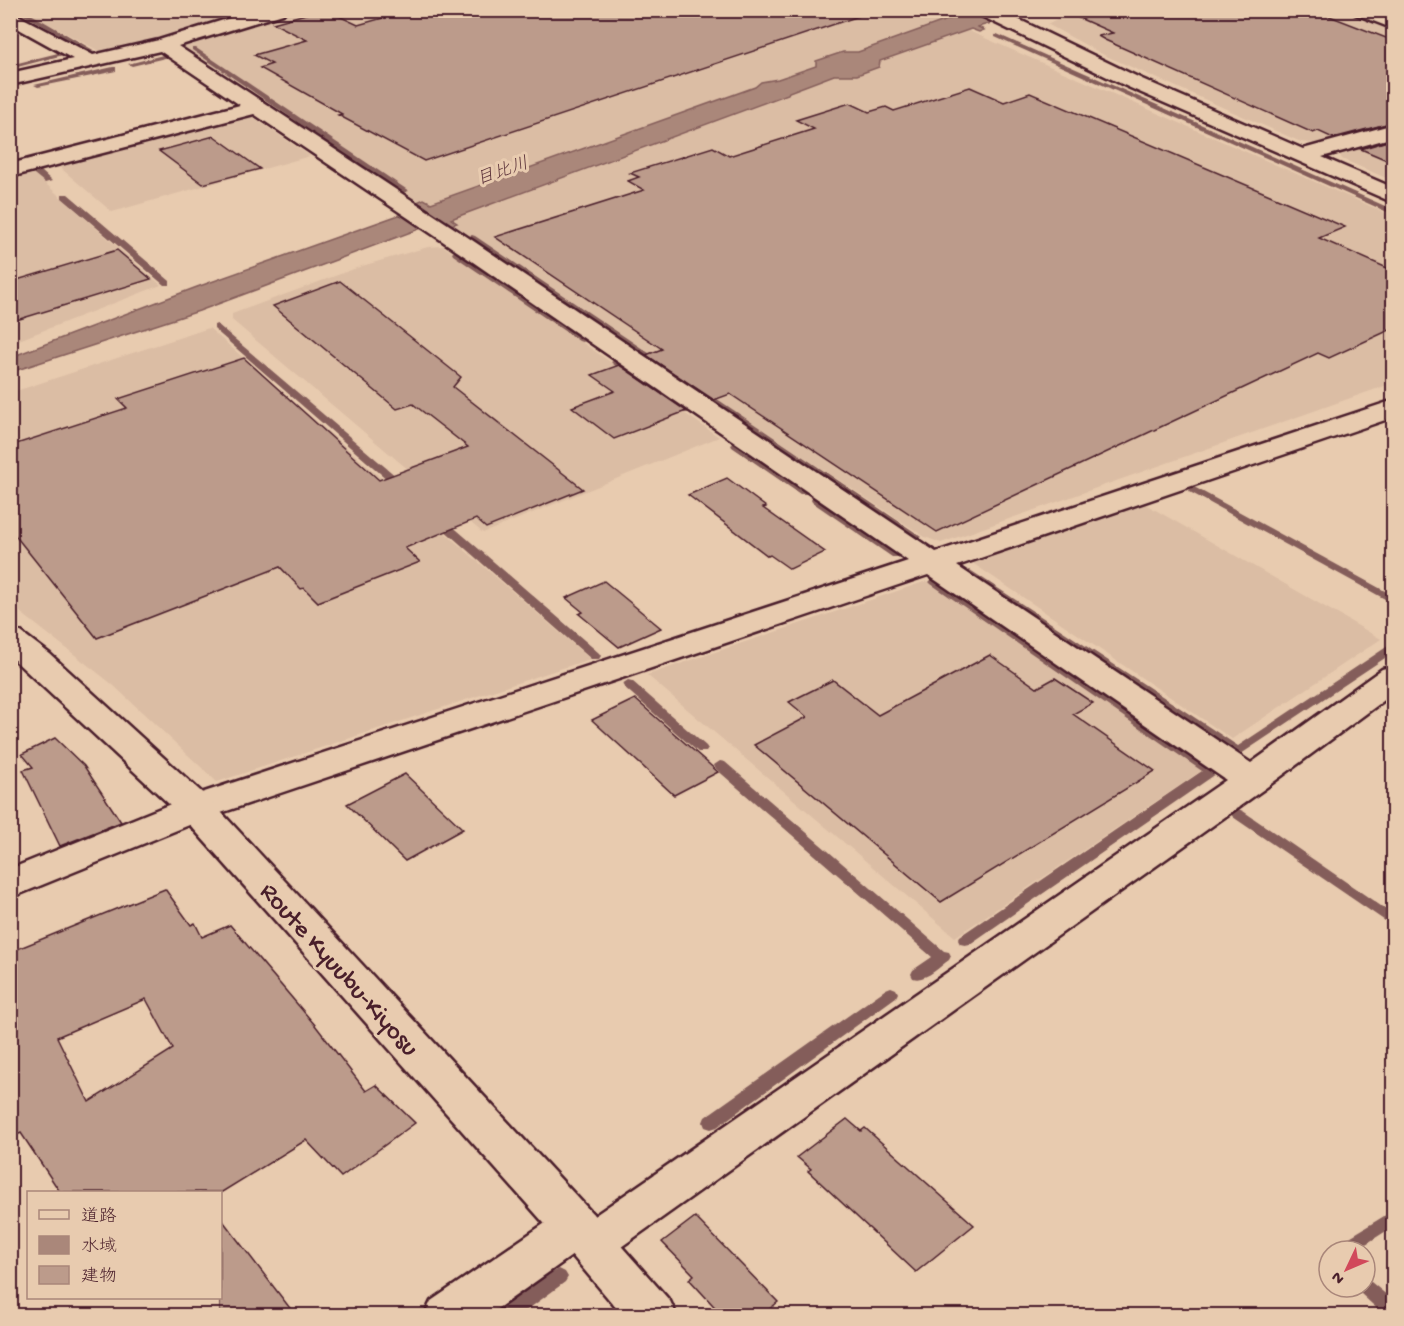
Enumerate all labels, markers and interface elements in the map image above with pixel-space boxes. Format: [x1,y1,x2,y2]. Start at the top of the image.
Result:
water label: 目比川 [474,154,532,191]
street label: Route Kyuubu-Kiyosu [251,878,424,1064]
legend [27,1191,222,1299]
text: 道路 [81,1206,117,1228]
text: 水域 [81,1236,117,1258]
north arrow [1317,1239,1377,1299]
text: 建物 [81,1266,117,1288]
text: N [1328,1266,1349,1287]

